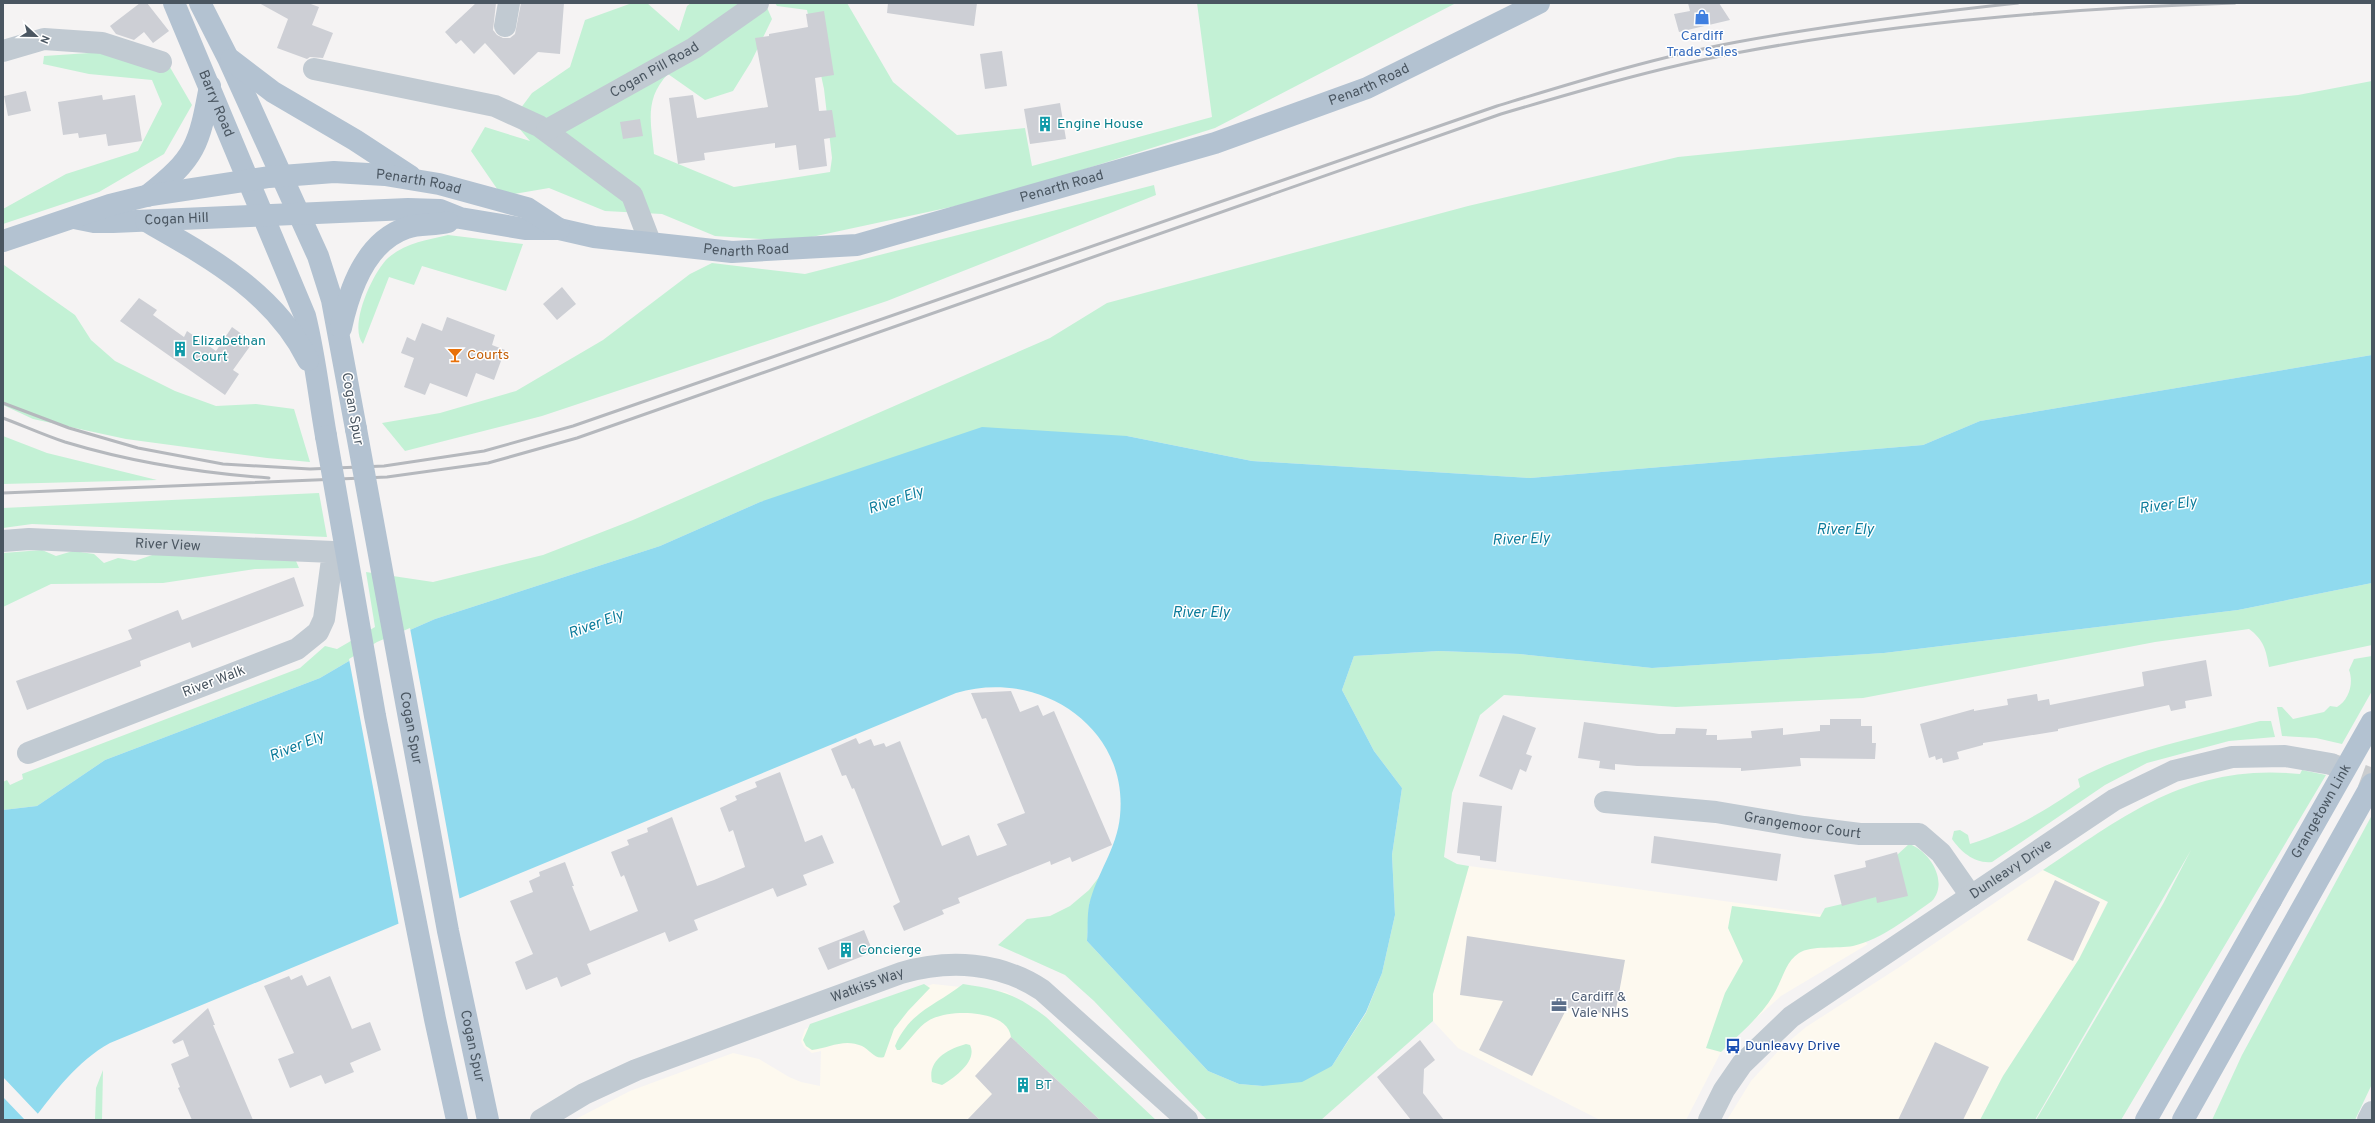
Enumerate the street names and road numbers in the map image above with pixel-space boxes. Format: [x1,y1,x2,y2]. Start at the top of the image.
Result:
street label: Cogan Pill Road [607,39,702,102]
street label: Penarth Road [1326,60,1412,110]
street label: Barry Road [195,68,238,140]
street label: Penarth Road [376,166,463,198]
street label: Penarth Road [1018,167,1106,207]
street label: Cogan Hill [144,209,209,229]
street label: Penarth Road [702,240,790,261]
street label: Cogan Spur [337,371,367,447]
street label: River View [134,535,201,555]
street label: River Walk [180,662,248,702]
street label: Cogan Spur [396,690,426,766]
street label: Grangetown Link [2288,761,2355,862]
street label: Grangemoor Court [1742,808,1862,843]
street label: Dunleavy Drive [1967,836,2055,903]
street label: Watkiss Way [828,964,907,1006]
street label: Cogan Spur [456,1008,488,1084]

